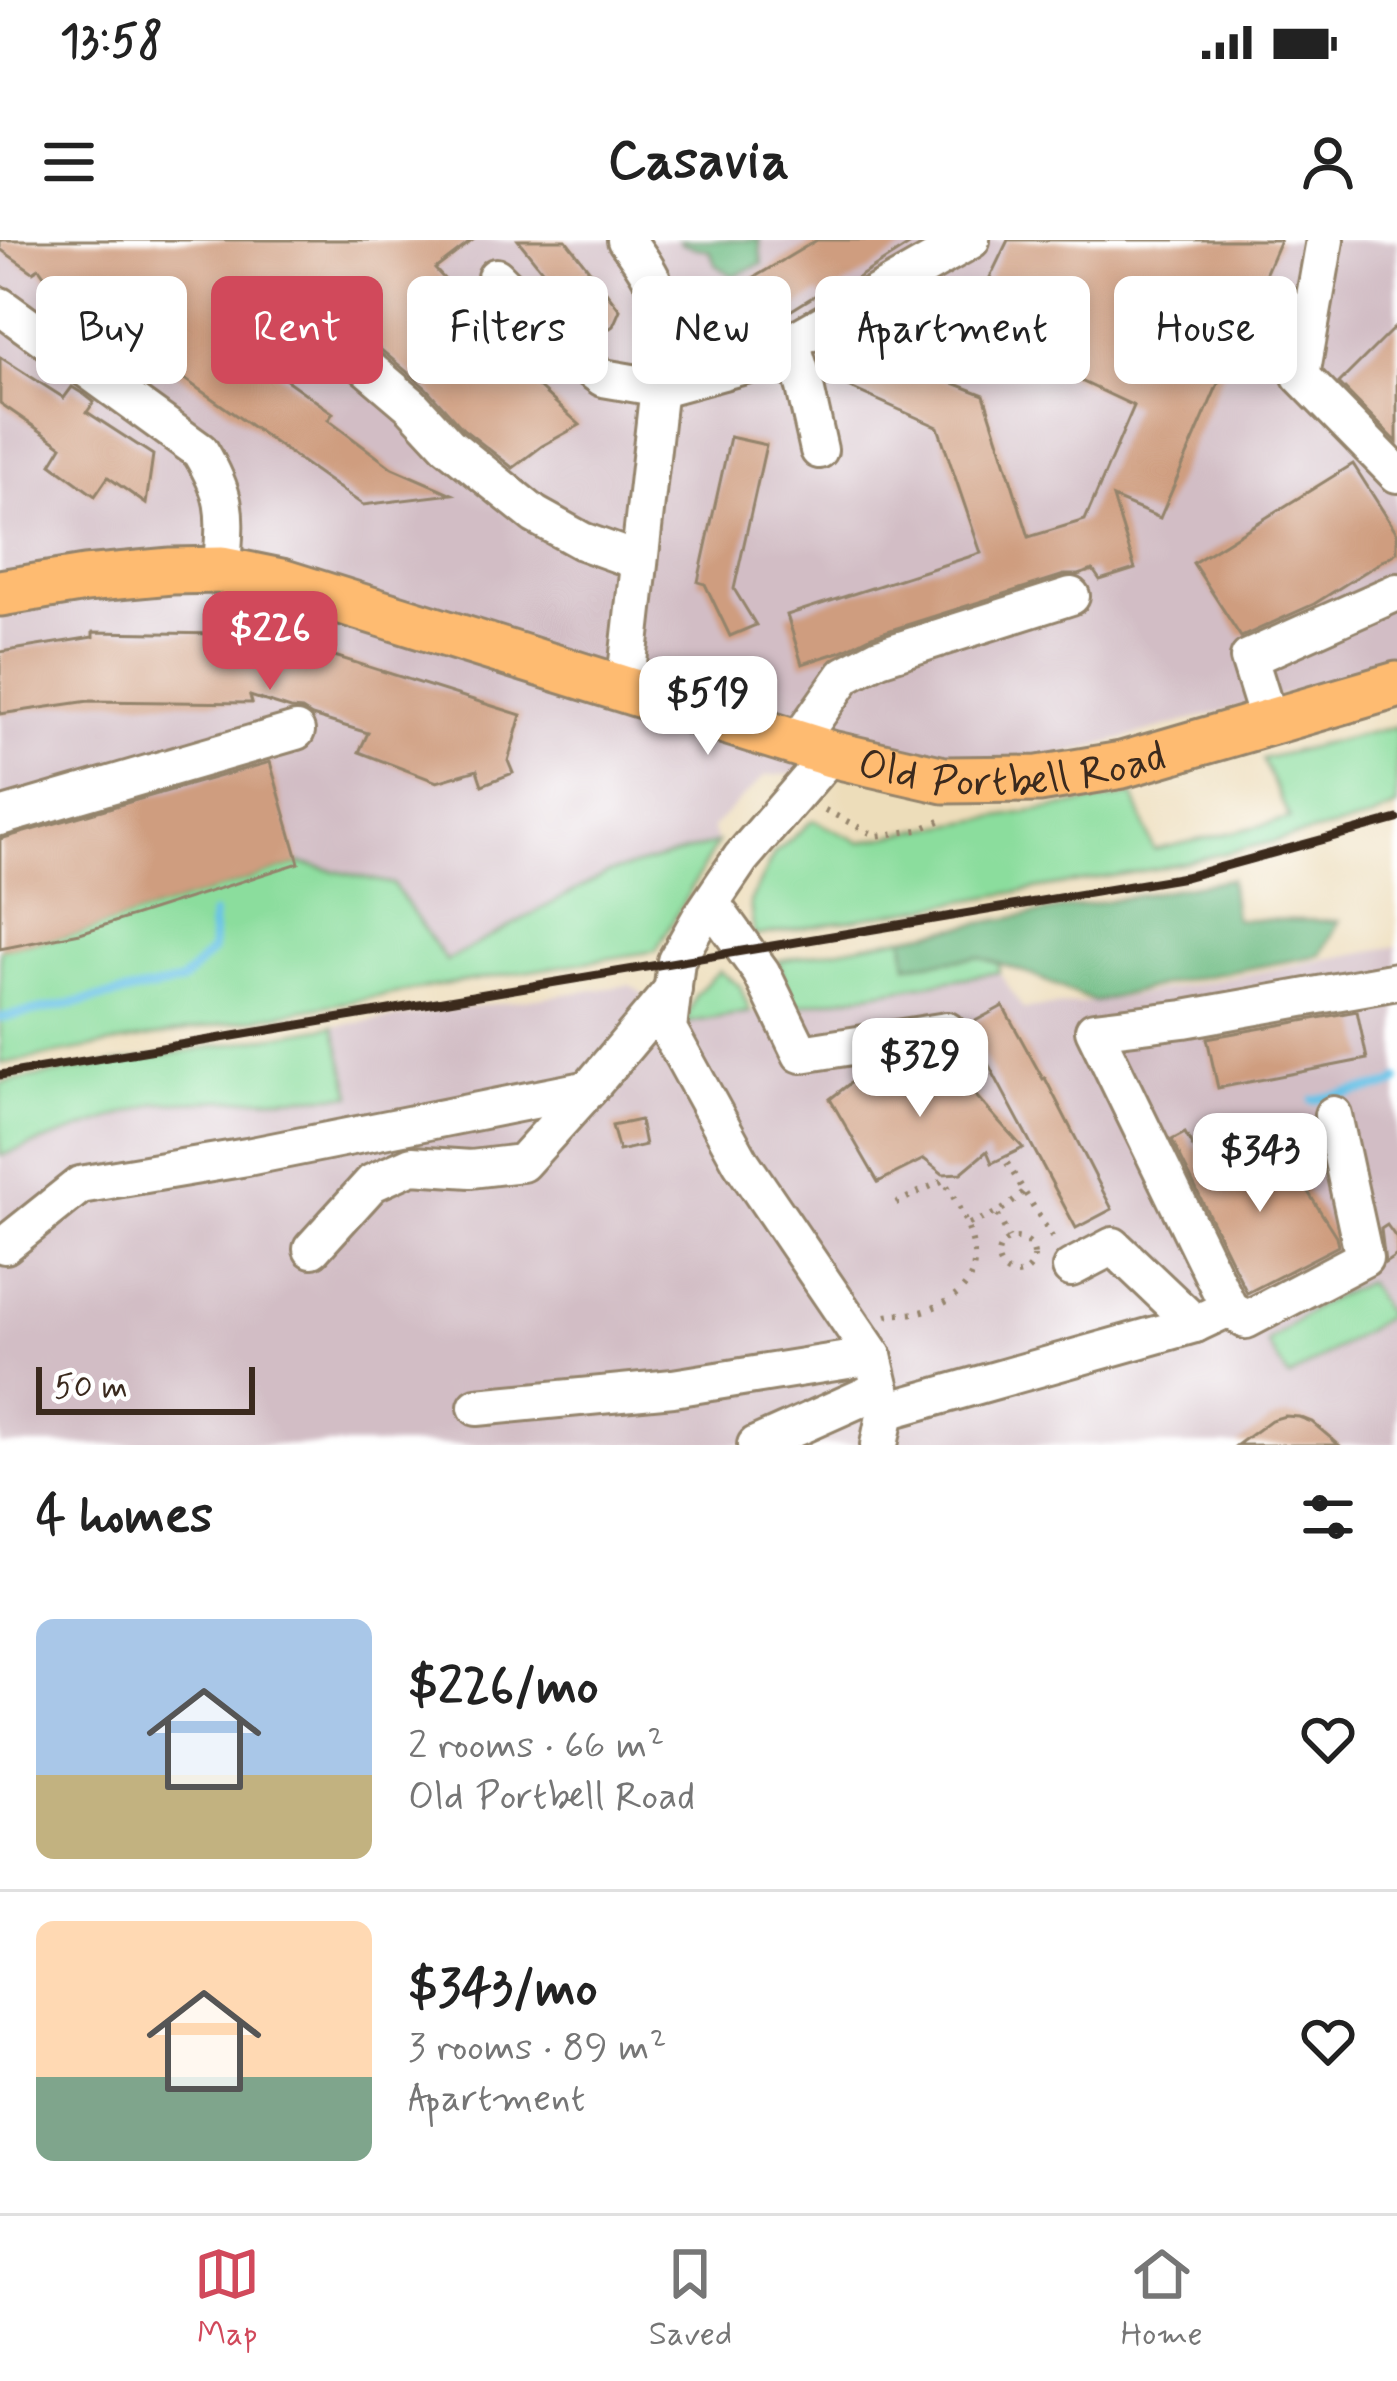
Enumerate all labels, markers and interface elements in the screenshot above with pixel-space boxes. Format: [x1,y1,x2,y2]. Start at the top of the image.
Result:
text: 13:58 [60,13,163,72]
text: Casavia [608,127,789,198]
icon: menu [36,129,102,195]
icon: person [1295,129,1361,195]
chip: Buy [36,276,187,384]
chip: Rent [211,276,383,384]
chip: Filters [407,276,608,384]
chip: New [632,276,791,384]
chip: Apartment [815,276,1090,384]
chip: House [1114,276,1297,384]
pin: $226 [199,591,341,693]
text: $226 [229,604,311,655]
pin: $519 [637,656,779,758]
text: $519 [666,669,750,720]
street label: Old Portbell Road [853,730,1172,813]
pin: $329 [849,1018,991,1120]
text: $329 [879,1031,961,1082]
pin: $343 [1189,1113,1331,1215]
text: $343 [1220,1126,1300,1177]
scale bar [36,1361,255,1414]
text: 50 m [54,1366,128,1410]
text: 4 homes [36,1484,213,1550]
icon: filters [1295,1484,1361,1550]
text: $226/mo [408,1655,599,1721]
icon: home [132,1667,276,1811]
icon: heart [1295,1706,1361,1772]
text: 2 rooms · 66 m² [408,1721,664,1772]
text: Old Portbell Road [408,1772,695,1823]
text: $343/mo [408,1957,597,2023]
icon: home [132,1969,276,2113]
icon: heart [1295,2008,1361,2074]
text: 3 rooms · 89 m² [408,2023,667,2074]
text: Apartment [408,2074,585,2125]
tab: Map [194,2241,260,2357]
tab: Saved [649,2241,732,2357]
tab: Home [1121,2241,1203,2357]

